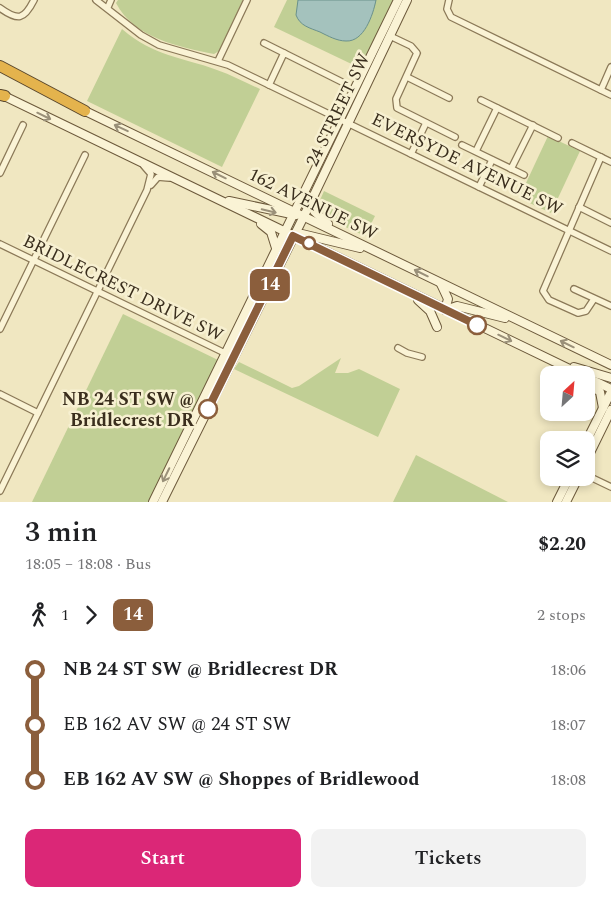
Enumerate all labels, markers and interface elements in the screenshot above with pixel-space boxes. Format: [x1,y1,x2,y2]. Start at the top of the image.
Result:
street label: 24 STREET SW [299,48,377,171]
street label: EVERSYDE AVENUE SW [367,106,568,222]
one-way arrow [36,111,51,121]
one-way arrow [114,123,129,133]
street label: 162 AVENUE SW [244,161,382,247]
one-way arrow [212,170,227,179]
one-way arrow [260,207,276,216]
street label: BRIDLECREST DRIVE SW [18,228,228,349]
unlabelled marker [302,236,316,250]
one-way arrow [414,268,429,277]
line badge: 14 [248,269,292,301]
text: 14 [260,271,280,298]
unlabelled marker [467,315,487,335]
one-way arrow [497,334,512,344]
one-way arrow [560,339,575,348]
north arrow [540,366,595,421]
map controls [540,366,595,486]
place label: NB 24 ST SW @ Bridlecrest DR [62,386,195,434]
marker: NB 24 ST SW @ Bridlecrest DR [198,399,218,419]
button: layers [540,431,595,486]
one-way arrow [161,467,171,482]
text: 3 min [25,511,98,554]
text: $2.20 [538,530,586,559]
text: 18:05 – 18:08 · Bus [25,552,151,576]
icon: walk [25,601,53,629]
icon: forward [77,601,105,629]
text: 14 [123,601,143,628]
text: 1 [61,603,69,627]
text: 2 stops [537,603,586,627]
text: NB 24 ST SW @ Bridlecrest DR [63,655,338,684]
text: 18:06 [550,658,586,682]
text: EB 162 AV SW @ 24 ST SW [63,710,291,739]
text: 18:07 [550,713,586,737]
text: EB 162 AV SW @ Shoppes of Bridlewood [63,765,420,794]
text: 18:08 [550,768,586,792]
button: Start [25,829,301,887]
button: Tickets [311,829,586,887]

